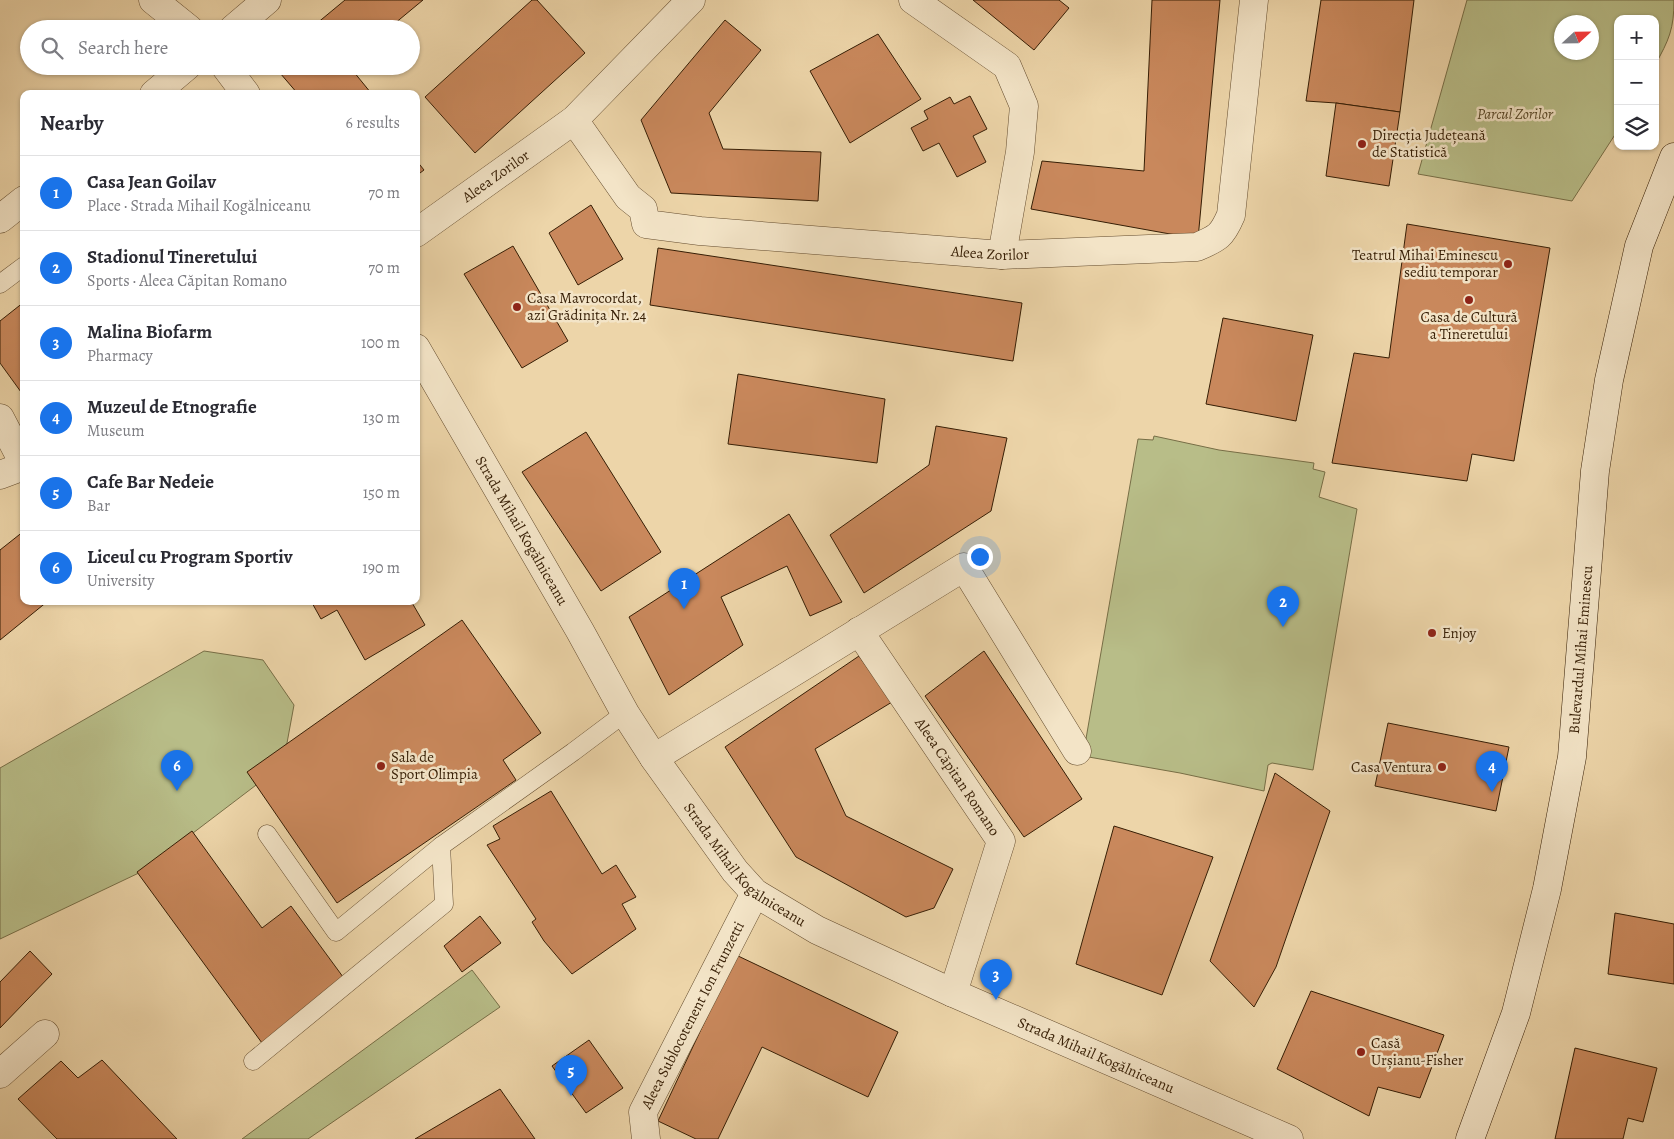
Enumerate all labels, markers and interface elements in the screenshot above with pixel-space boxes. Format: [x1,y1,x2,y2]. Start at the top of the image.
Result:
north arrow [1554,15,1599,60]
map controls [1614,15,1659,150]
button: + [1614,15,1659,60]
search box [20,20,420,75]
icon: search [38,34,66,62]
text: Search here [78,35,168,61]
button: − [1614,60,1659,105]
park label: Parcul Zorilor [1477,104,1554,124]
button: layers [1614,105,1659,150]
text: Nearby [40,109,103,137]
text: 6 results [346,112,400,134]
place label: Direcția Județeană de Statistică [1372,125,1486,162]
marker: Direcția Județeană de Statistică [1356,138,1368,150]
street label: Aleea Zorilor [457,145,534,207]
text: Casa Jean Goilav [87,169,216,195]
text: 1 [53,182,59,204]
text: 70 m [368,182,400,204]
text: Place · Strada Mihail Kogălniceanu [87,195,311,217]
street label: Aleea Zorilor [949,241,1030,265]
text: Stadionul Tineretului [87,244,257,270]
place label: Teatrul Mihai Eminescu sediu temporar [1352,245,1499,282]
text: 2 [52,257,60,279]
text: 70 m [368,257,400,279]
marker: Teatrul Mihai Eminescu sediu temporar [1502,258,1514,270]
text: Sports · Aleea Căpitan Romano [87,270,287,292]
place label: Casa Mavrocordat, azi Grădinița Nr. 24 [527,288,647,325]
marker: Casa de Cultură a Tineretului [1463,294,1475,306]
marker: Casa Mavrocordat, azi Grădinița Nr. 24 [511,301,523,313]
place label: Casa de Cultură a Tineretului [1421,307,1517,344]
text: Malina Biofarm [87,319,212,345]
text: 3 [53,332,59,354]
text: 100 m [361,332,400,354]
text: Pharmacy [87,345,153,367]
text: Muzeul de Etnografie [87,394,257,420]
text: 4 [52,407,60,429]
text: 130 m [363,407,400,429]
text: Museum [87,420,144,442]
street label: Strada Mihail Kogălniceanu [471,452,573,610]
text: Cafe Bar Nedeie [87,469,214,495]
text: 5 [53,482,59,504]
text: 150 m [363,482,400,504]
text: Bar [87,495,110,517]
text: Liceul cu Program Sportiv [87,544,293,570]
your location [967,544,993,570]
text: 6 [52,557,60,579]
text: 190 m [362,557,400,579]
street label: Bulevardul Mihai Eminescu [1564,564,1597,735]
pin: 1 [668,568,700,609]
text: University [87,570,154,592]
pin: 2 [1267,586,1299,627]
place label: Enjoy [1442,623,1477,643]
marker: Enjoy [1426,627,1438,639]
street label: Aleea Căpitan Romano [910,713,1005,840]
place label: Sala de Sport Olimpia [391,747,478,784]
pin: 6 [161,750,193,791]
pin: 4 [1476,751,1508,792]
place label: Casa Ventura [1351,757,1432,777]
marker: Sala de Sport Olimpia [375,760,387,772]
marker: Casa Ventura [1436,761,1448,773]
street label: Strada Mihail Kogălniceanu [679,799,811,932]
street label: Aleea Sublocotenent Ion Frunzetti [636,918,749,1113]
pin: 3 [980,959,1012,1000]
street label: Strada Mihail Kogălniceanu [1014,1012,1179,1098]
place label: Casă Urșianu-Fisher [1371,1033,1464,1070]
marker: Casă Urșianu-Fisher [1355,1046,1367,1058]
pin: 5 [555,1055,587,1096]

